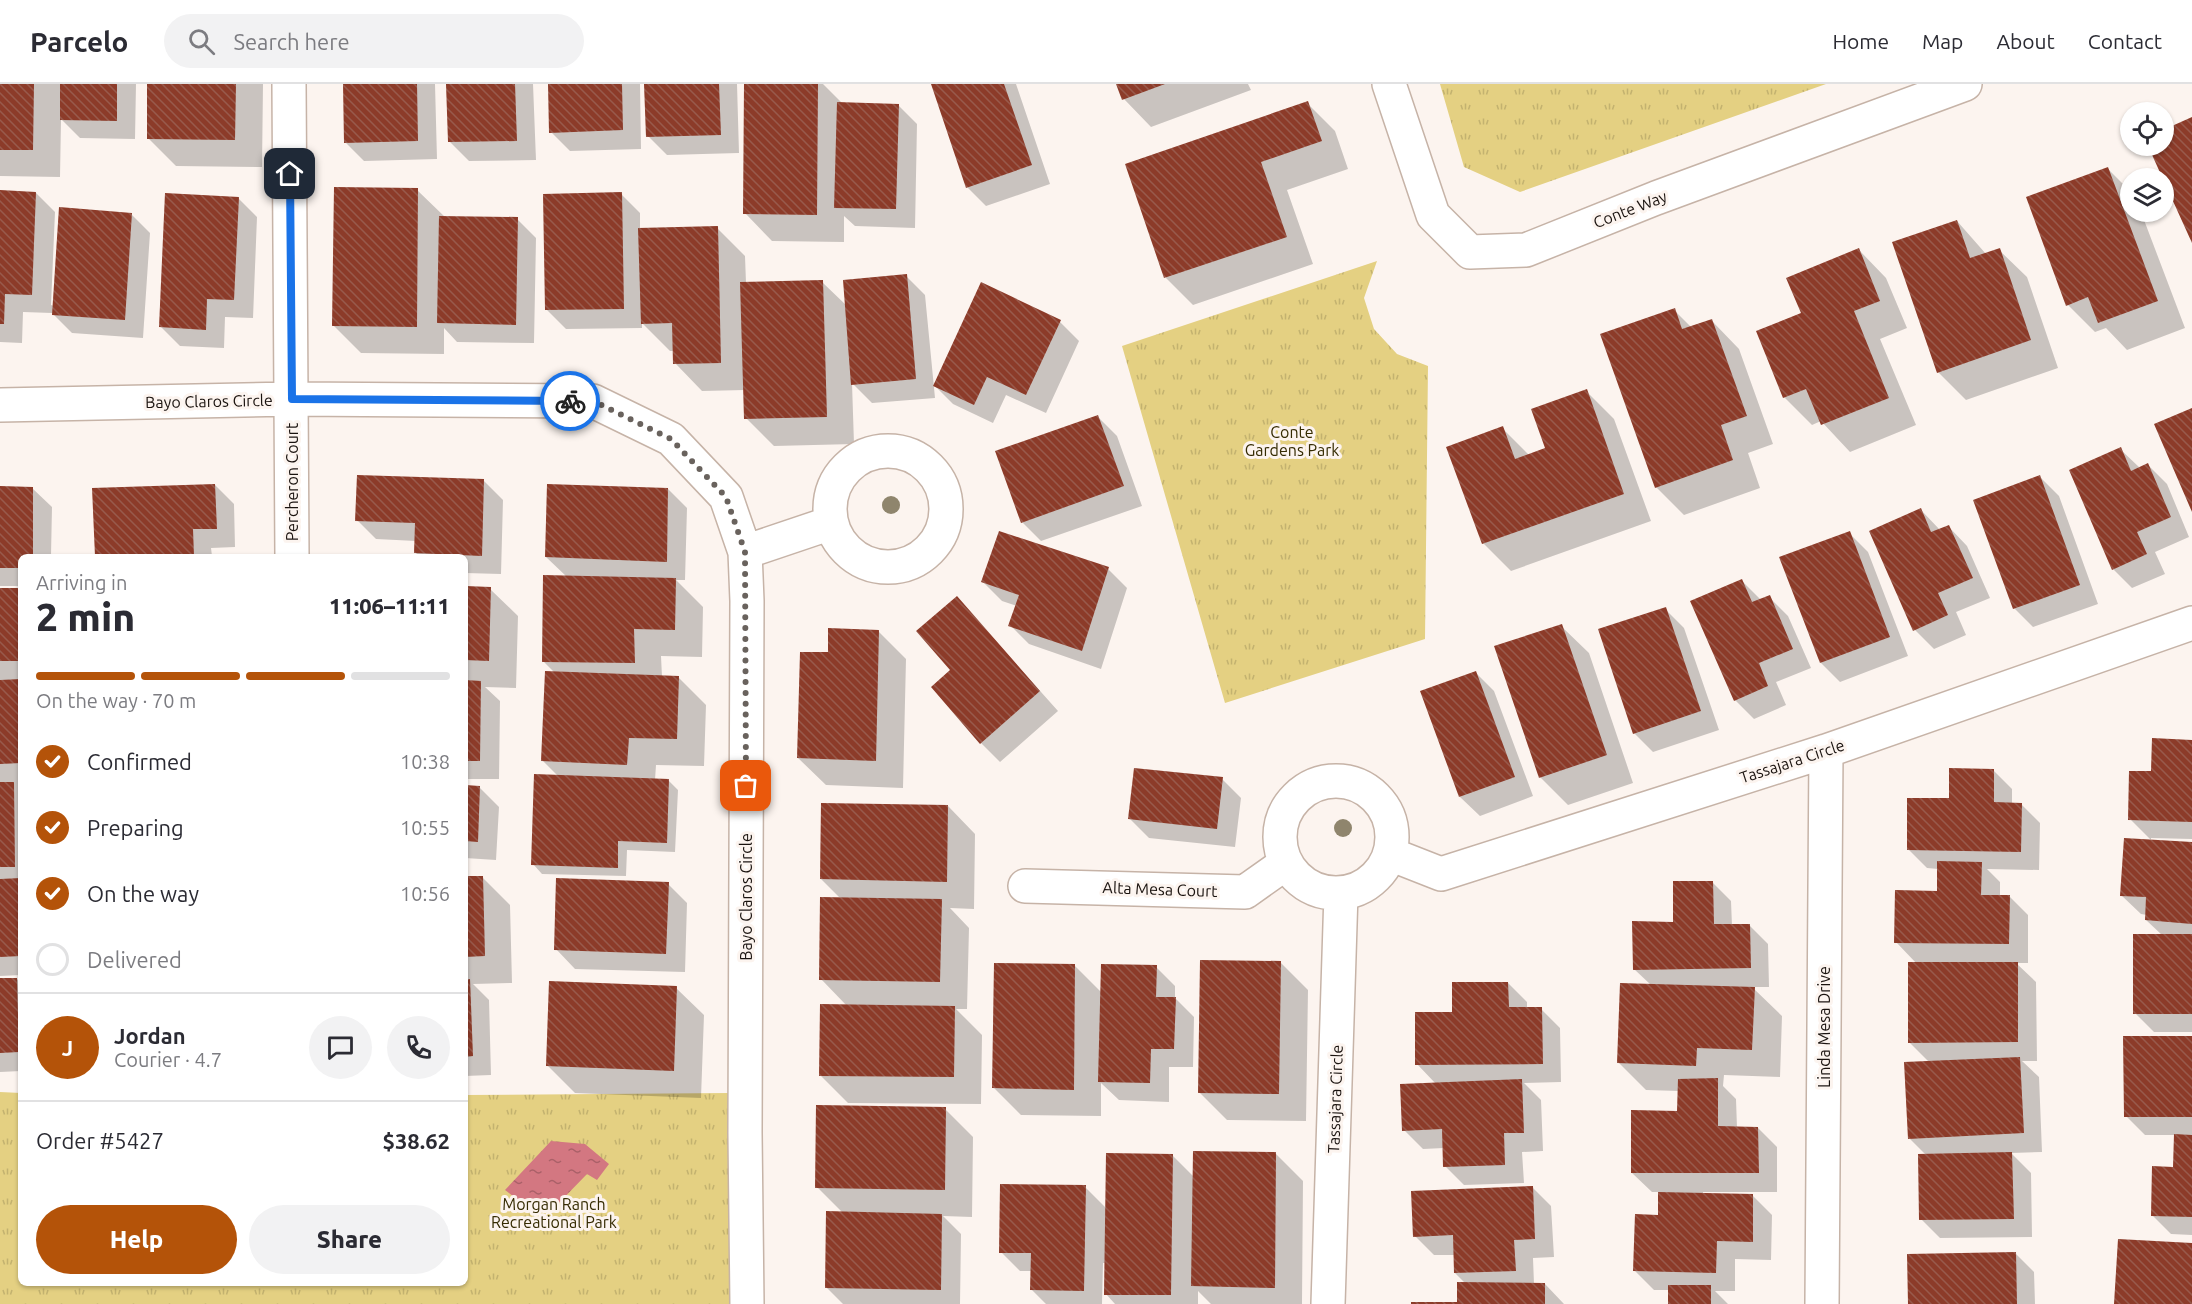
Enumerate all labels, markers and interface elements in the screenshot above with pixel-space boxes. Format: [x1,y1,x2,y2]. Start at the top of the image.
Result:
search box [164,14,584,68]
icon: search [185,25,218,58]
text: Parcelo [30,26,128,57]
text: Search here [233,29,350,54]
text: Home [1832,29,1889,53]
text: Map [1922,29,1963,53]
text: About [1996,29,2055,53]
text: Contact [2088,29,2162,53]
map controls [2120,102,2174,222]
button: locate [2120,102,2174,156]
pin [264,148,315,199]
icon: home [273,157,306,190]
button: layers [2120,168,2174,222]
street label: Conte Way [1591,187,1670,231]
courier [540,371,600,431]
icon: bike [554,385,587,418]
street label: Bayo Claros Circle [145,391,273,411]
street label: Percheron Court [283,422,301,541]
park label: Conte Gardens Park [1245,423,1339,459]
text: Arriving in [36,571,127,594]
text: 11:06–11:11 [329,593,450,618]
text: 2 min [36,595,135,638]
text: On the way · 70 m [36,689,196,712]
street label: Tassajara Circle [1737,736,1847,786]
icon: check [36,745,69,778]
text: Confirmed [87,749,192,774]
text: 10:38 [400,750,450,773]
pin [720,760,771,811]
icon: bag [729,769,762,802]
icon: check [36,811,69,844]
text: Preparing [87,815,184,840]
text: 10:55 [400,816,450,839]
street label: Bayo Claros Circle [737,833,755,961]
icon: check [36,877,69,910]
street label: Alta Mesa Court [1102,878,1218,900]
text: On the way [87,881,199,906]
text: 10:56 [400,882,450,905]
text: Delivered [87,947,182,972]
street label: Linda Mesa Drive [1815,966,1833,1088]
button: chat [309,1016,372,1079]
button: phone [387,1016,450,1079]
text: Jordan [114,1023,186,1048]
text: J [62,1035,73,1060]
street label: Tassajara Circle [1324,1044,1346,1154]
text: Courier · 4.7 [114,1048,222,1071]
text: Order #5427 [36,1128,164,1153]
text: $38.62 [383,1128,450,1153]
park label: Morgan Ranch Recreational Park [491,1195,617,1231]
button: Help [36,1205,237,1274]
button: Share [249,1205,450,1274]

